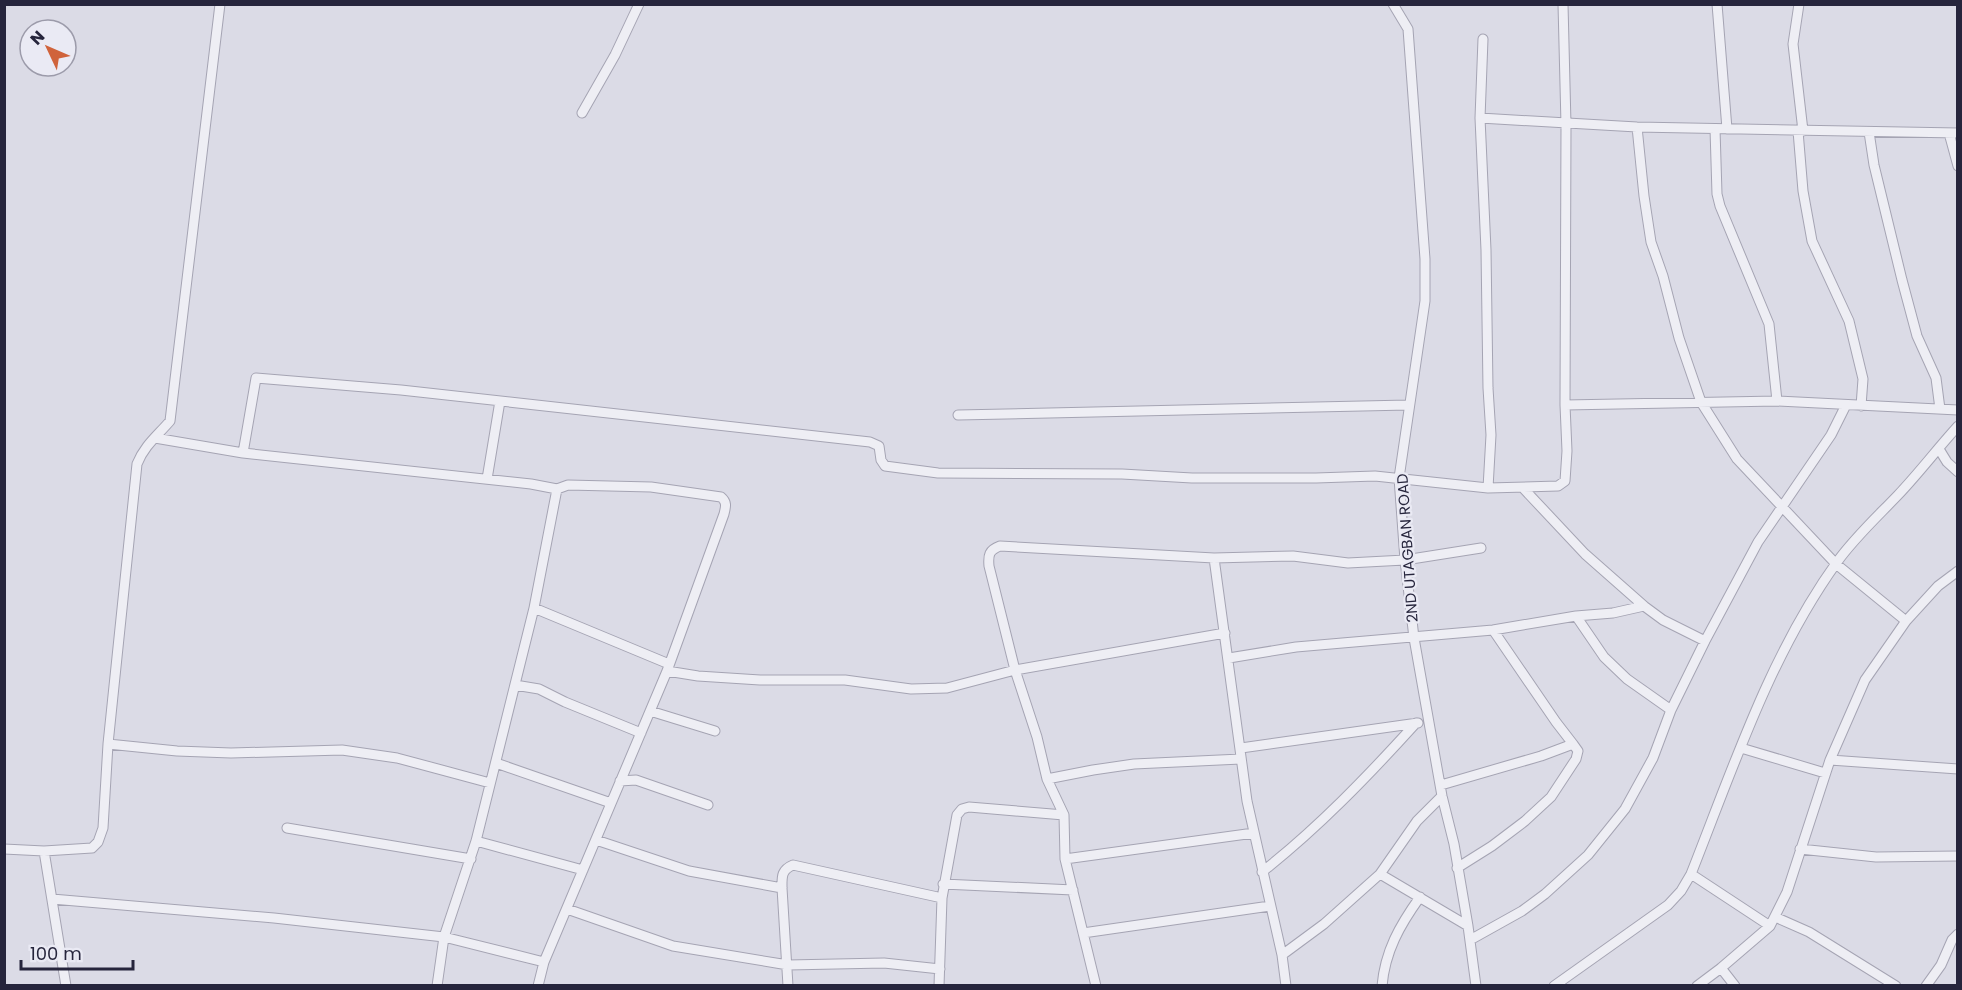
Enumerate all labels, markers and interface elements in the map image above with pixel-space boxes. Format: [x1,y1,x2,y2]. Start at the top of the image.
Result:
north arrow [18,18,78,78]
text: N [25,26,50,50]
street label: 2ND UTAGBAN ROAD [1391,473,1423,623]
scale bar [21,933,134,971]
text: 100 m [30,941,82,966]

